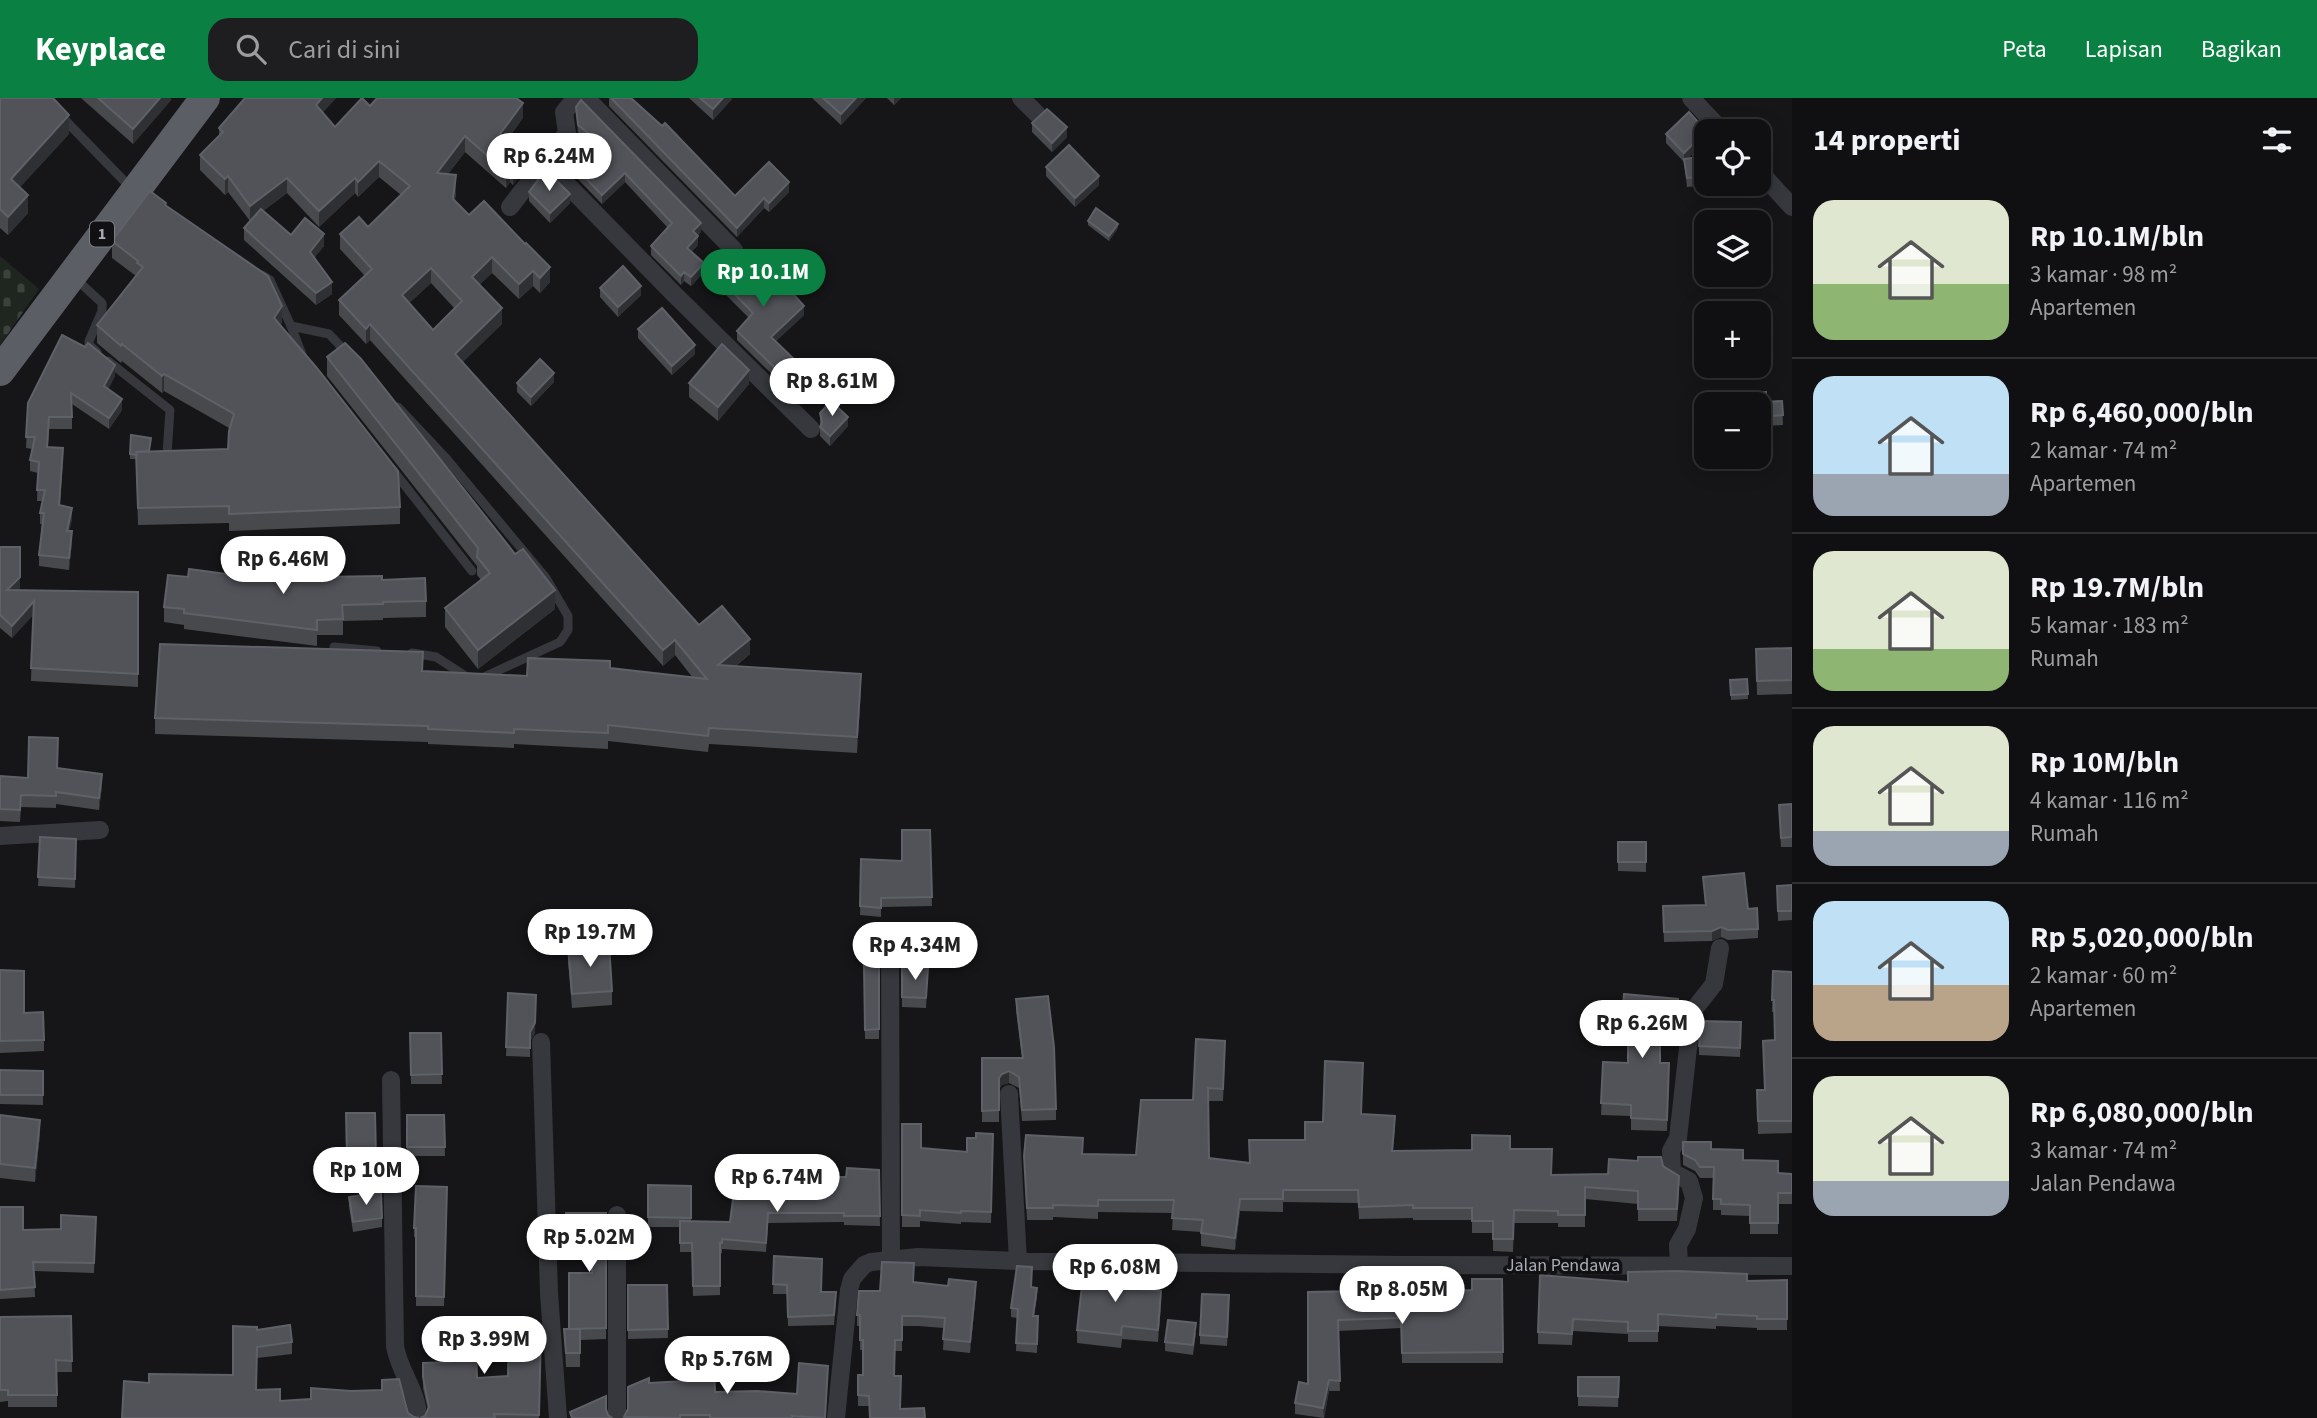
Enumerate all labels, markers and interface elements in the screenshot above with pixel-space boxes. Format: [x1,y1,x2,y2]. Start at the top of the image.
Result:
search box [208,18,698,81]
text: Keyplace [35,26,166,73]
icon: search [232,30,270,68]
text: Cari di sini [288,31,401,68]
text: Peta [2002,32,2047,67]
text: Lapisan [2085,32,2163,67]
text: Bagikan [2201,32,2282,67]
map controls [1694,119,1771,469]
button: locate [1694,119,1771,196]
text: 14 properti [1813,119,1961,162]
icon: filters [2258,121,2296,159]
pin: Rp 6.24M [477,134,621,193]
text: Rp 6.24M [503,139,595,172]
button: layers [1694,210,1771,287]
text: Rp 10.1M/bln [2030,215,2204,258]
road number: 1 [90,222,114,246]
icon: home [1869,228,1953,312]
pin: Rp 10.1M [691,250,835,309]
text: Rp 10.1M [717,255,809,288]
text: 3 kamar · 98 m² [2030,258,2177,291]
text: Apartemen [2030,291,2136,324]
button: + [1694,301,1771,378]
pin: Rp 8.61M [760,358,904,418]
text: Rp 8.61M [786,364,878,397]
text: Rp 6,460,000/bln [2030,391,2254,434]
button: − [1694,392,1771,469]
icon: home [1869,404,1953,488]
text: 2 kamar · 74 m² [2030,434,2177,467]
text: Apartemen [2030,467,2136,500]
pin: Rp 6.46M [211,536,355,596]
text: Rp 6.46M [237,542,329,575]
text: Rp 19.7M/bln [2030,566,2204,609]
icon: home [1869,579,1953,663]
text: 5 kamar · 183 m² [2030,609,2189,642]
text: Rumah [2030,642,2099,675]
text: Rp 10M/bln [2030,741,2179,784]
icon: home [1869,754,1953,838]
text: 4 kamar · 116 m² [2030,784,2189,817]
text: Rumah [2030,817,2099,850]
pin: Rp 19.7M [518,910,662,969]
text: Rp 19.7M [544,915,636,948]
text: Rp 5,020,000/bln [2030,916,2254,959]
pin: Rp 4.34M [843,922,987,982]
text: Rp 4.34M [869,928,961,961]
icon: home [1869,929,1953,1013]
text: 2 kamar · 60 m² [2030,959,2177,992]
text: Apartemen [2030,992,2136,1025]
pin: Rp 6.26M [1570,1000,1714,1060]
text: Rp 6.26M [1596,1006,1688,1039]
text: Rp 6,080,000/bln [2030,1091,2254,1134]
icon: home [1869,1104,1953,1188]
text: 3 kamar · 74 m² [2030,1134,2177,1167]
pin: Rp 10M [309,1148,423,1207]
text: Rp 10M [329,1153,403,1186]
pin: Rp 6.74M [705,1154,849,1214]
text: Rp 6.74M [731,1160,823,1193]
text: Jalan Pendawa [2030,1167,2176,1200]
pin: Rp 5.02M [517,1214,661,1274]
text: Rp 5.02M [543,1220,635,1253]
pin: Rp 6.08M [1043,1244,1187,1304]
text: Rp 6.08M [1069,1250,1161,1283]
street label: Jalan Pendawa [1506,1253,1620,1278]
pin: Rp 8.05M [1330,1266,1474,1326]
text: Rp 8.05M [1356,1272,1448,1305]
pin: Rp 3.99M [412,1316,556,1376]
text: Rp 3.99M [438,1322,530,1355]
pin: Rp 5.76M [655,1336,799,1396]
text: Rp 5.76M [681,1342,773,1375]

